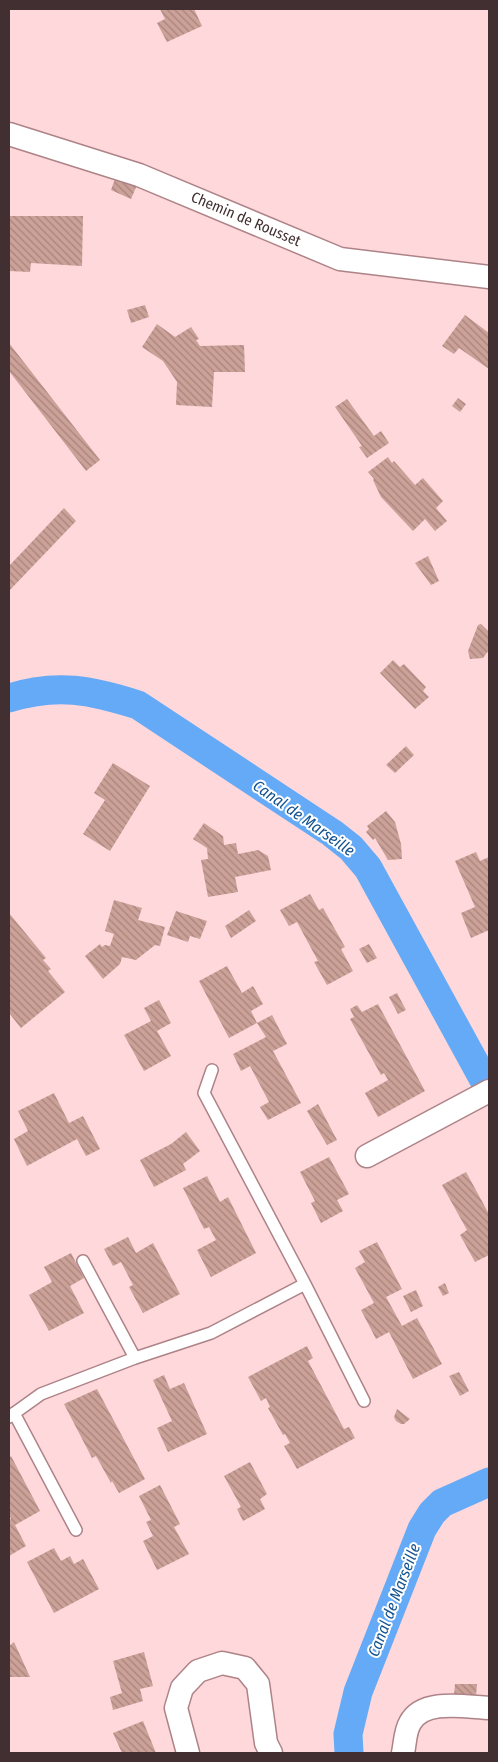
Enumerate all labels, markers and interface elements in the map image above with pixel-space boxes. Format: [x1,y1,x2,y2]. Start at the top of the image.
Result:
street label: Chemin de Rousset [189,188,304,250]
water label: Canal de Marseille [250,776,359,860]
water label: Canal de Marseille [364,1540,424,1659]

